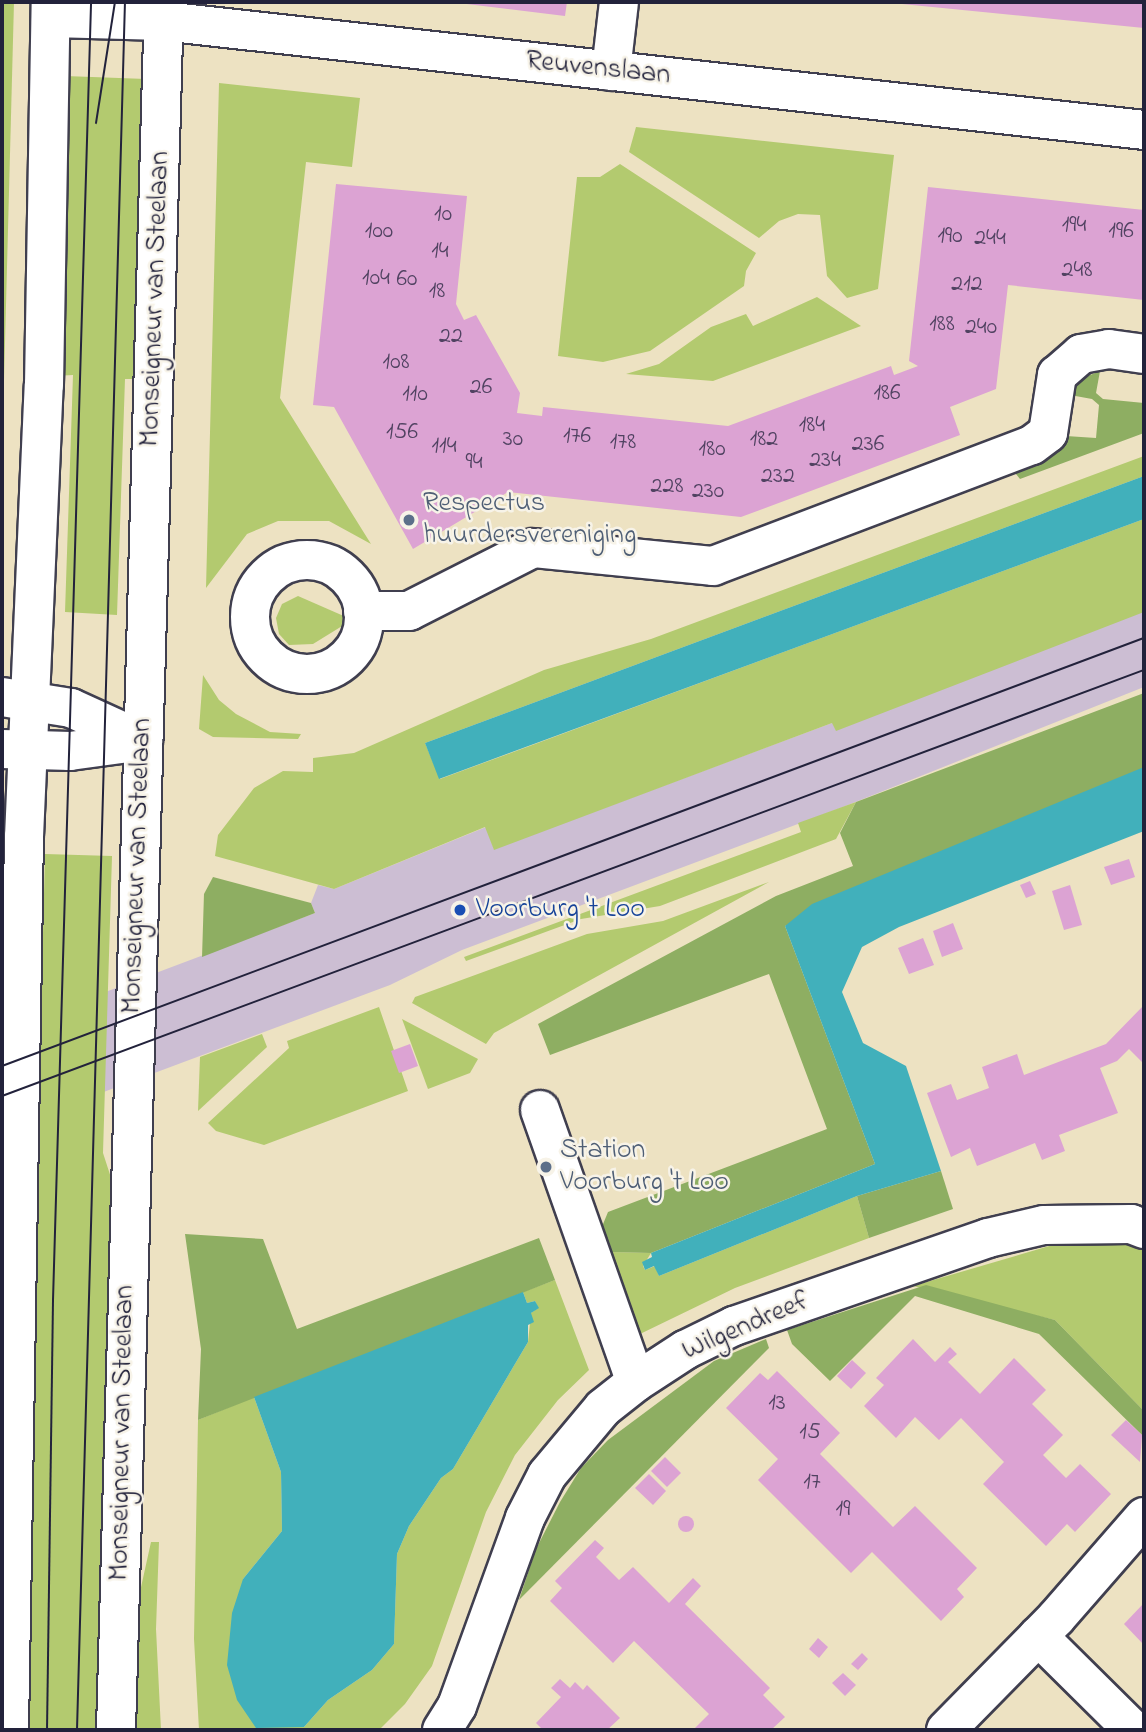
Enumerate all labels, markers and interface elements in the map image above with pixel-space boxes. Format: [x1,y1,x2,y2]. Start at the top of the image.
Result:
street label: Reuvenslaan [524,45,672,93]
street label: Monseigneur van Steelaan [134,151,178,447]
house number: 10 [434,201,452,229]
house number: 194 [1062,212,1086,240]
house number: 100 [365,218,393,246]
house number: 196 [1108,218,1134,246]
house number: 190 [937,223,963,251]
house number: 244 [974,225,1006,253]
house number: 14 [431,238,449,266]
house number: 248 [1062,257,1092,285]
house number: 104 [362,265,390,293]
house number: 60 [397,266,417,294]
house number: 212 [951,271,983,299]
house number: 18 [429,278,445,306]
house number: 188 [929,311,955,339]
house number: 240 [965,314,997,342]
house number: 22 [439,323,463,351]
house number: 108 [383,349,409,377]
house number: 26 [470,374,492,402]
house number: 186 [873,380,901,408]
house number: 110 [402,381,428,409]
house number: 184 [799,412,825,440]
house number: 156 [386,419,418,447]
house number: 176 [563,423,591,451]
house number: 30 [503,426,523,454]
house number: 182 [750,426,778,454]
house number: 178 [610,429,636,457]
house number: 236 [852,431,884,459]
house number: 114 [431,433,457,461]
house number: 180 [699,436,725,464]
house number: 234 [809,447,841,475]
house number: 94 [465,449,483,477]
house number: 232 [761,463,795,491]
house number: 228 [651,473,683,501]
house number: 230 [692,478,724,506]
place label: Respectus huurdersvereniging [423,487,636,553]
marker: Respectus huurdersvereniging [401,512,417,528]
street label: Monseigneur van Steelaan [116,718,160,1014]
place label: Voorburg 't Loo [476,893,645,927]
marker: Voorburg 't Loo [450,900,470,920]
place label: Station Voorburg 't Loo [560,1134,729,1200]
marker: Station Voorburg 't Loo [538,1159,554,1175]
street label: Monseigneur van Steelaan [104,1285,142,1581]
street label: Wilgendreef [678,1285,814,1369]
house number: 13 [768,1390,786,1418]
house number: 15 [799,1419,821,1447]
house number: 17 [803,1469,821,1497]
house number: 19 [836,1496,850,1524]

